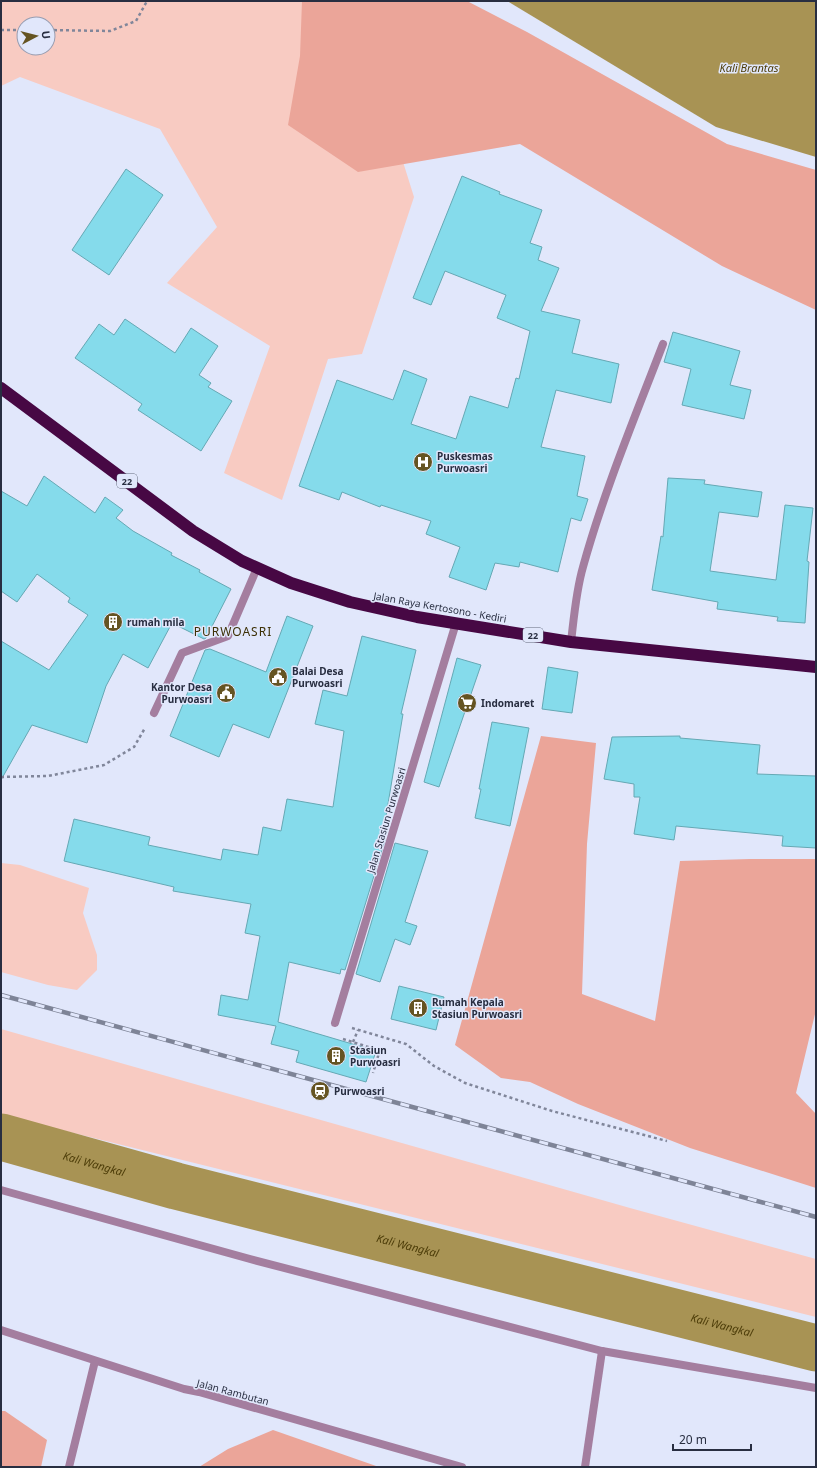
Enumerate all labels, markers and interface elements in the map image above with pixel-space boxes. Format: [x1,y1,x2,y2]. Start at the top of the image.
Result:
north arrow [16,16,56,56]
text: U [38,30,54,40]
water label: Kali Brantas [720,60,779,75]
place label: Puskesmas Purwoasri [437,449,493,475]
hospital icon: Puskesmas Purwoasri [412,451,434,473]
road number: 22 [117,474,137,488]
street label: Jalan Raya Kertosono - Kediri [371,588,508,626]
building icon: rumah mila [102,611,124,633]
place label: rumah mila [127,615,185,629]
district label: PURWOASRI [194,623,272,640]
road number: 22 [523,628,543,642]
place label: Balai Desa Purwoasri [292,664,344,690]
public building icon: Balai Desa Purwoasri [267,666,289,688]
place label: Kantor Desa Purwoasri [151,680,212,706]
public building icon: Kantor Desa Purwoasri [215,682,237,704]
supermarket icon: Indomaret [456,692,478,714]
place label: Indomaret [481,696,535,710]
street label: Jalan Stasiun Purwoasri [363,765,409,875]
place label: Rumah Kepala Stasiun Purwoasri [432,995,522,1021]
building icon: Rumah Kepala Stasiun Purwoasri [407,997,429,1019]
place label: Stasiun Purwoasri [350,1043,400,1069]
building icon: Stasiun Purwoasri [325,1045,347,1067]
station icon: Purwoasri [309,1080,331,1102]
place label: Purwoasri [334,1084,384,1098]
water label: Kali Wangkal [62,1147,128,1179]
water label: Kali Wangkal [375,1230,442,1260]
water label: Kali Wangkal [689,1309,756,1340]
street label: Jalan Rambutan [194,1375,271,1408]
scale bar [673,1426,751,1452]
text: 20 m [679,1431,707,1448]

